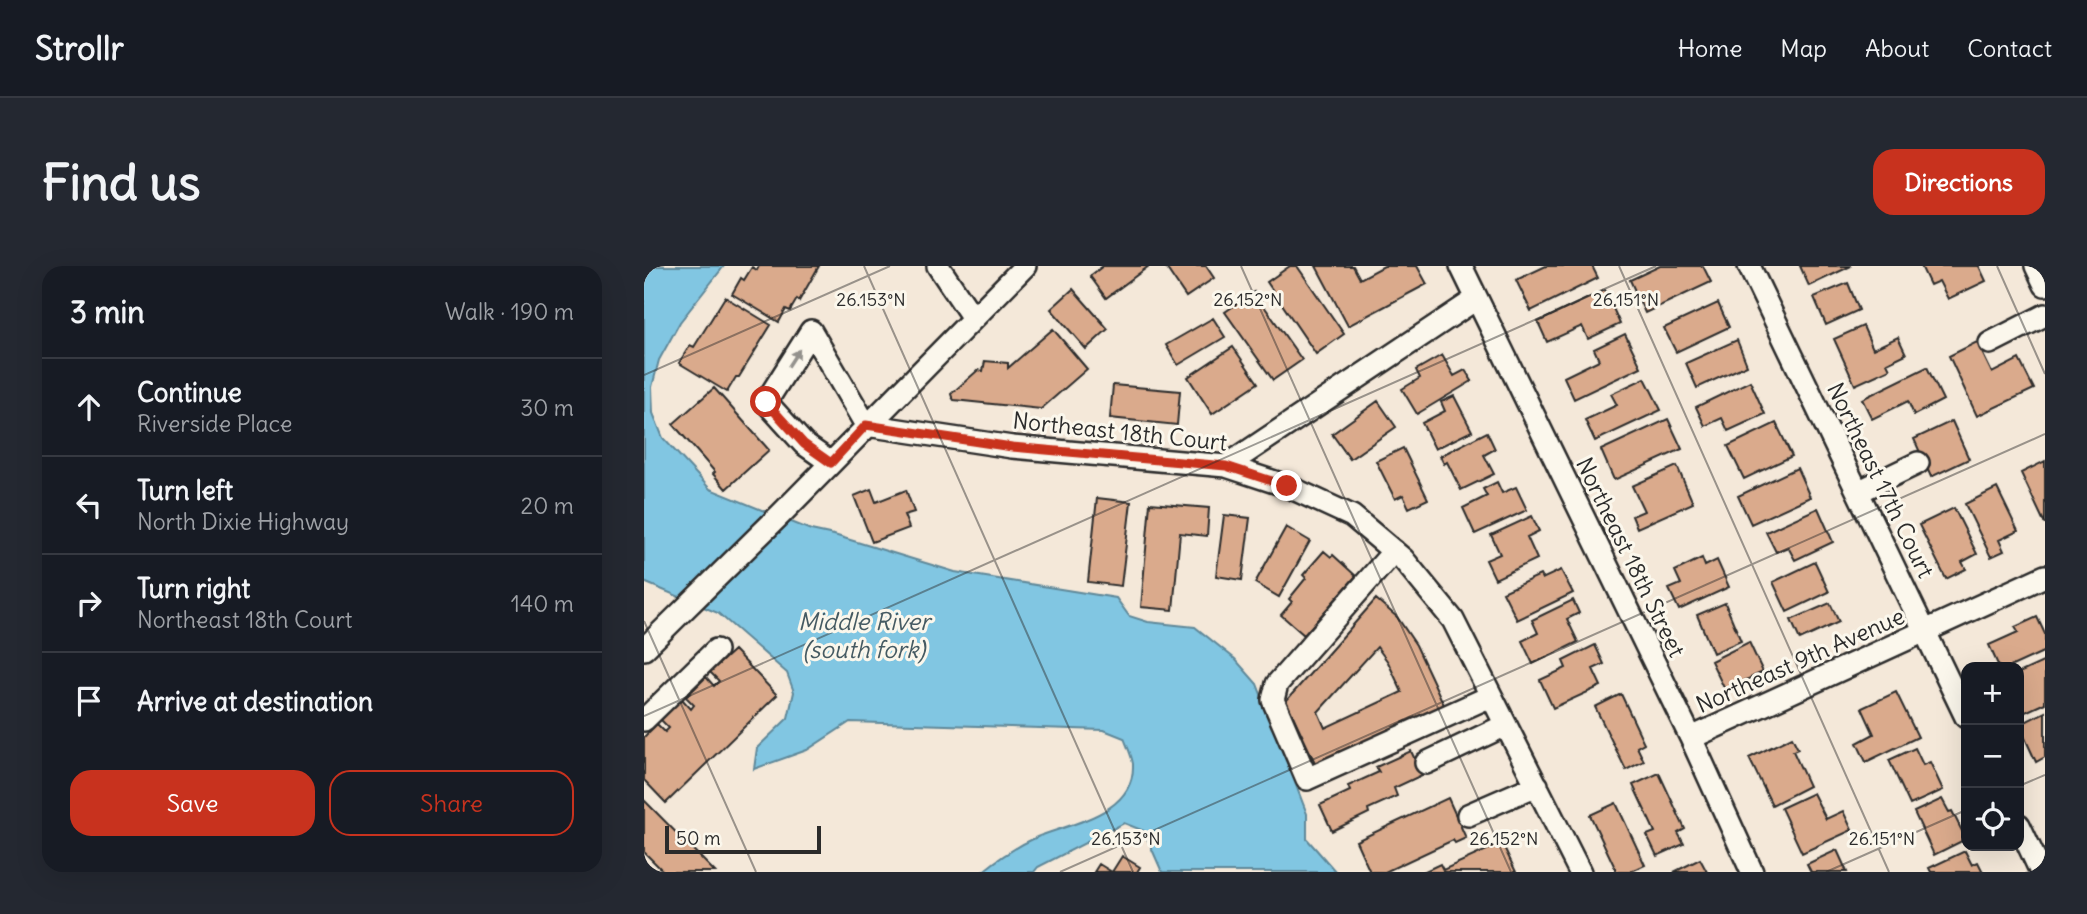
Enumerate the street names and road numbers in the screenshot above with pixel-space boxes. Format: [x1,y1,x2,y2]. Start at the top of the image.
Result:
street label: Northeast 17th Court [1821,378,1941,583]
street label: Northeast 18th Court [1011,405,1229,457]
street label: Northeast 18th Street [1570,452,1692,662]
street label: Northeast 9th Avenue [1691,601,1909,719]

